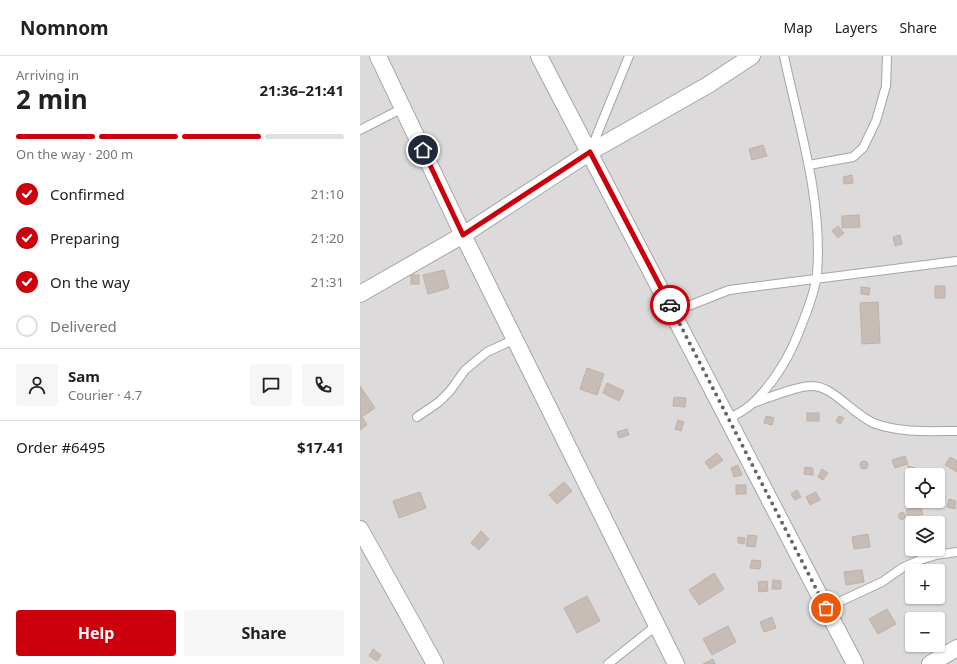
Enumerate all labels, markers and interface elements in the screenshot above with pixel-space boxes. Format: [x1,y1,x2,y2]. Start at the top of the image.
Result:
text: Nomnom [20,15,109,41]
text: Map [784,18,813,37]
text: Layers [835,18,877,37]
text: Share [899,18,937,37]
text: Arriving in [16,66,79,84]
text: 21:36–21:41 [259,80,344,100]
text: 2 min [16,81,88,117]
pin [406,133,440,167]
icon: home [412,139,434,161]
text: On the way · 200 m [16,145,133,163]
icon: check [16,183,38,205]
text: Confirmed [50,184,125,204]
text: 21:10 [311,185,344,203]
icon: check [16,227,38,249]
text: Preparing [50,228,120,248]
text: 21:20 [311,229,344,247]
icon: check [16,271,38,293]
text: On the way [50,272,130,292]
text: 21:31 [311,273,344,291]
courier [650,285,690,325]
icon: car [659,294,681,316]
text: Delivered [50,316,117,336]
button: person [16,364,58,406]
button: chat [250,364,292,406]
button: phone [302,364,344,406]
text: Sam [68,366,100,386]
text: Courier · 4.7 [68,386,142,404]
text: Order #6495 [16,437,105,457]
text: $17.41 [297,437,344,457]
map controls [905,468,945,652]
button: locate [905,468,945,508]
button: layers [905,516,945,556]
button: + [905,564,945,604]
pin [809,591,843,625]
icon: bag [815,597,837,619]
button: Help [16,610,176,656]
button: Share [184,610,344,656]
button: − [905,612,945,652]

